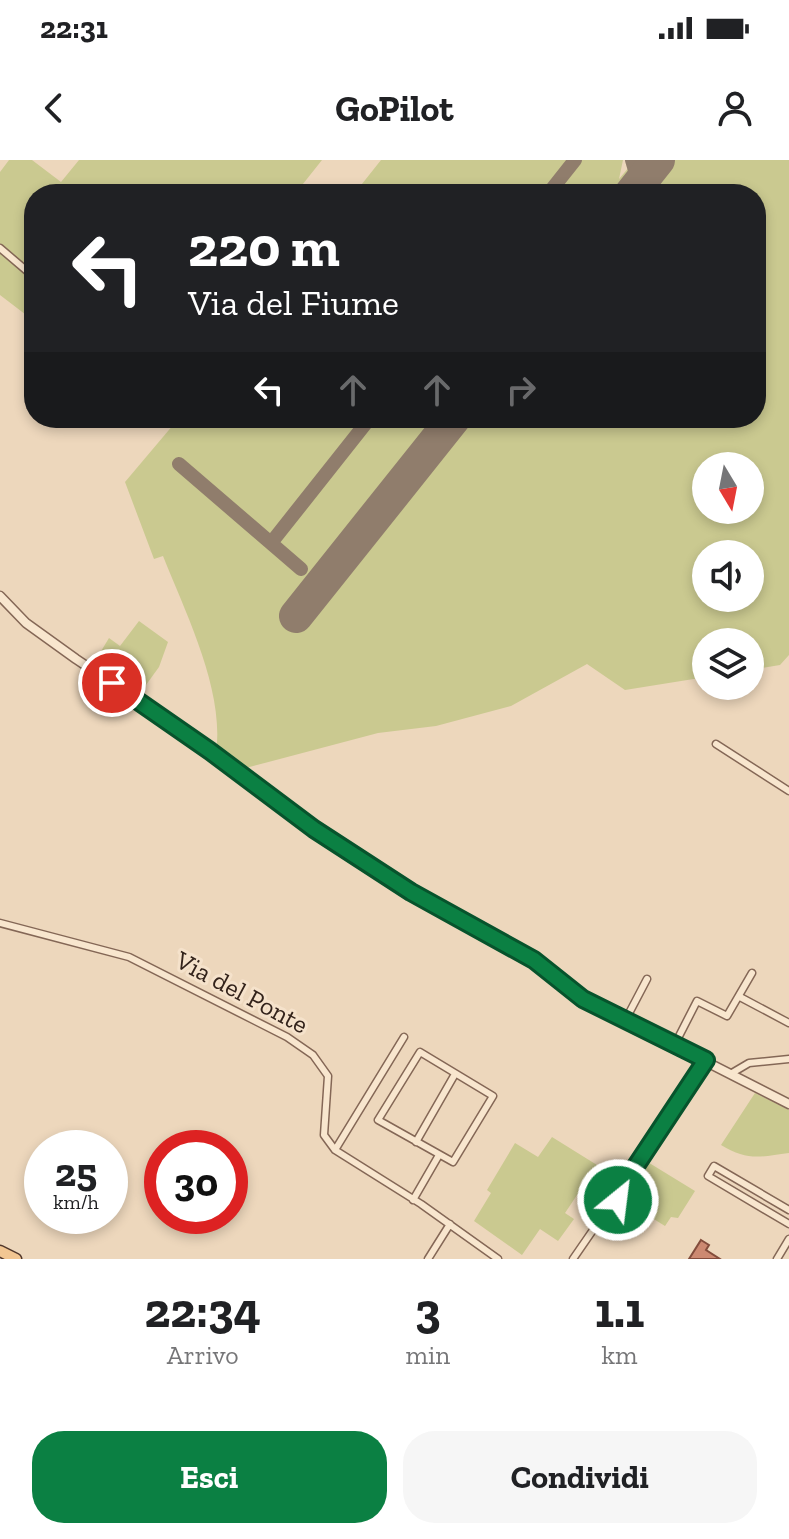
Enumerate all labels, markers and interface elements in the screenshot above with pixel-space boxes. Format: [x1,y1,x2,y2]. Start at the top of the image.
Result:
text: 22:31 [40,10,108,46]
icon: back [32,86,76,130]
icon: person [713,86,757,130]
text: GoPilot [335,87,454,130]
text: 220 m [188,213,340,280]
icon: left [56,216,160,320]
text: Via del Fiume [188,281,399,324]
icon: left [247,368,291,412]
icon: ahead [331,368,375,412]
icon: ahead [415,368,459,412]
icon: right [499,368,543,412]
north arrow [692,452,764,524]
map controls [692,452,764,700]
button: sound [692,540,764,612]
button: layers [692,628,764,700]
pin [78,649,146,717]
icon: arrive [90,661,134,705]
street label: Via del Ponte [169,943,314,1040]
speed limit sign: 30 [144,1130,248,1234]
text: 25 [55,1148,97,1196]
position arrow [576,1158,660,1242]
text: km/h [53,1190,99,1214]
text: 22:34 [145,1282,261,1339]
text: 3 [415,1282,441,1339]
text: 1.1 [595,1282,644,1339]
text: Arrivo [167,1339,239,1371]
text: min [406,1339,450,1371]
text: km [602,1339,638,1371]
button: Esci [32,1431,387,1523]
button: Condividi [403,1431,757,1523]

